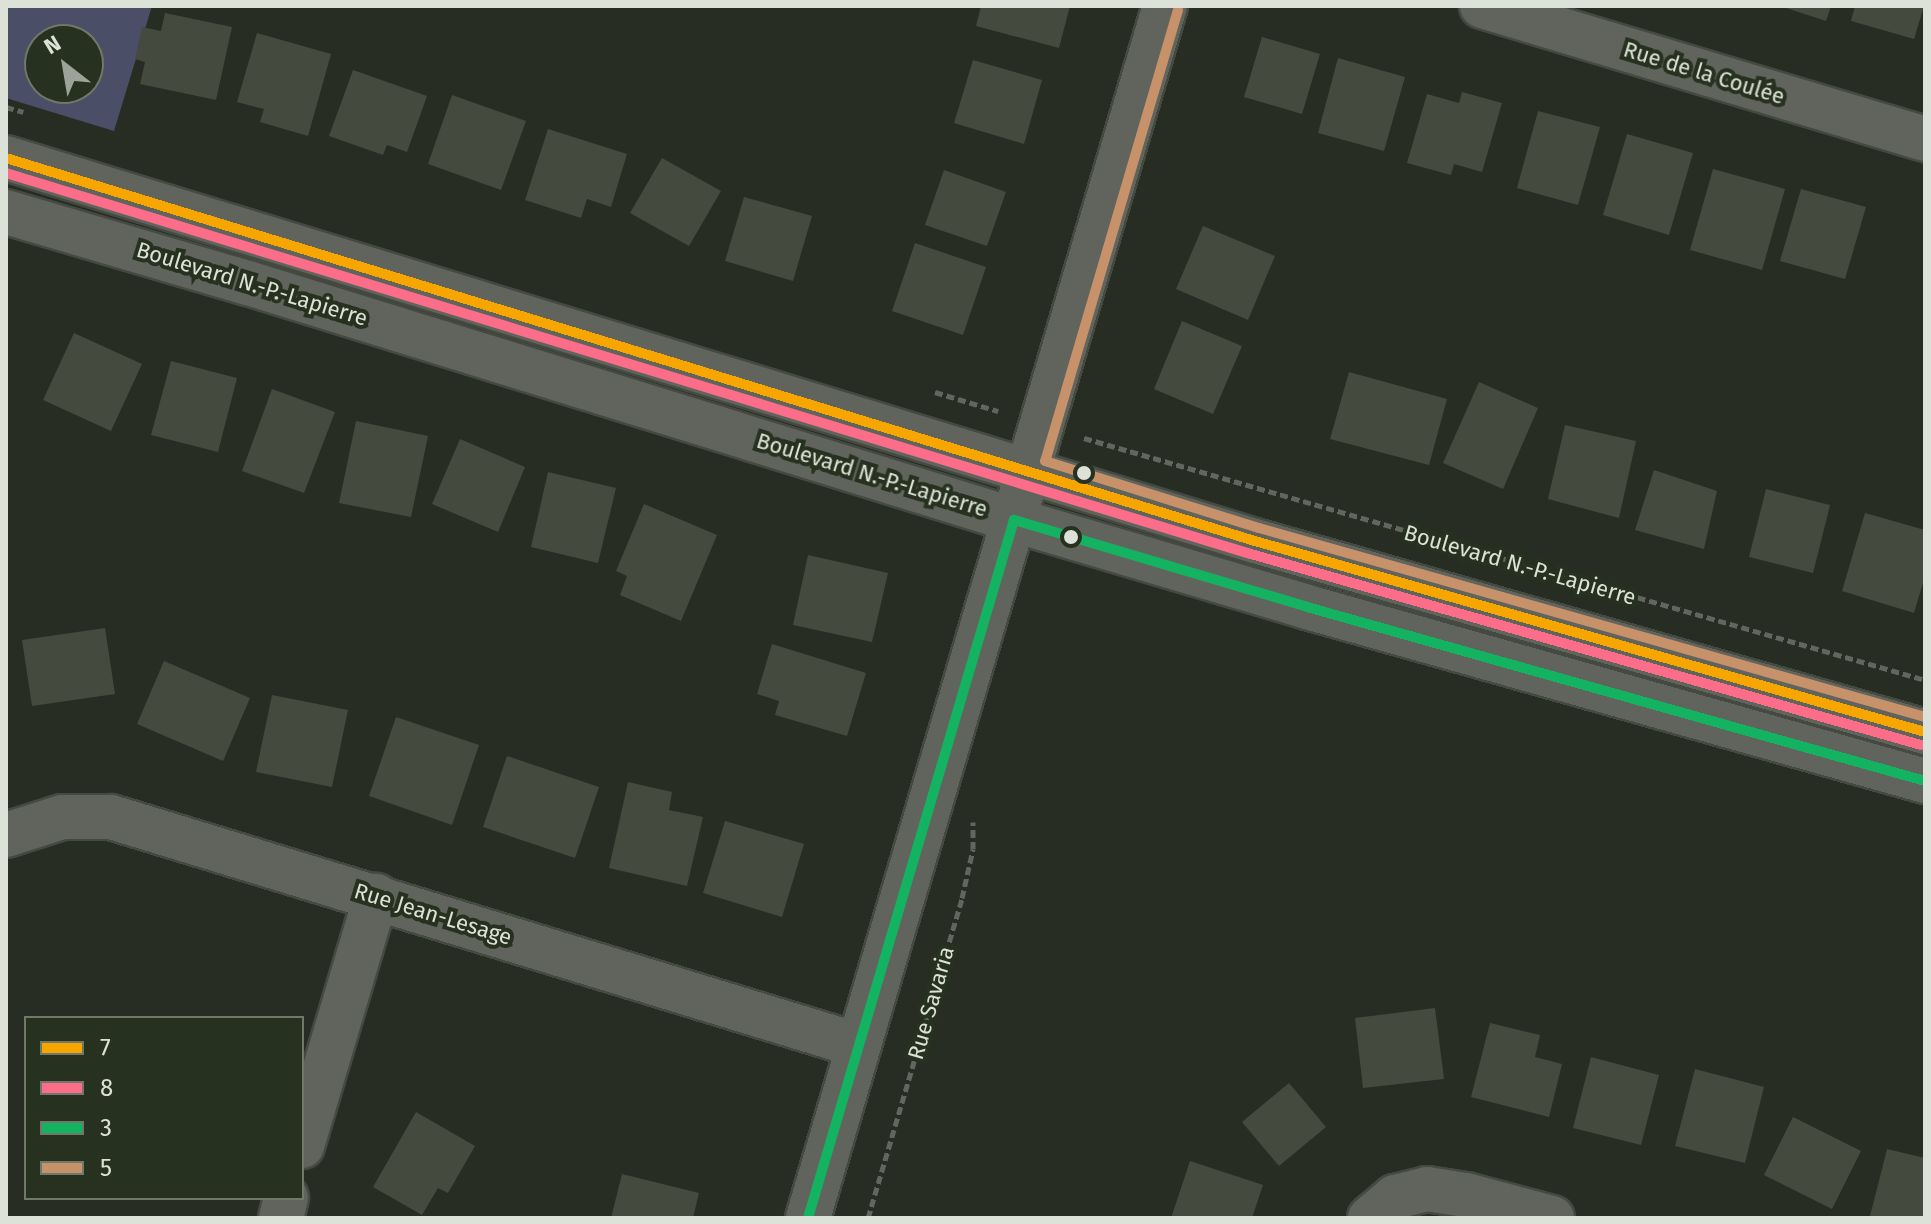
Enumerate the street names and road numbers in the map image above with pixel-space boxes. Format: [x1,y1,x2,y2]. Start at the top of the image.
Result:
street label: Rue de la Coulée [1620,36,1788,110]
street label: Boulevard N.-P.-Lapierre [133,236,371,332]
street label: Boulevard N.-P.-Lapierre [753,427,991,523]
street label: Boulevard N.-P.-Lapierre [1401,519,1639,611]
street label: Rue Jean-Lesage [351,877,515,951]
street label: Rue Savaria [902,943,960,1063]

